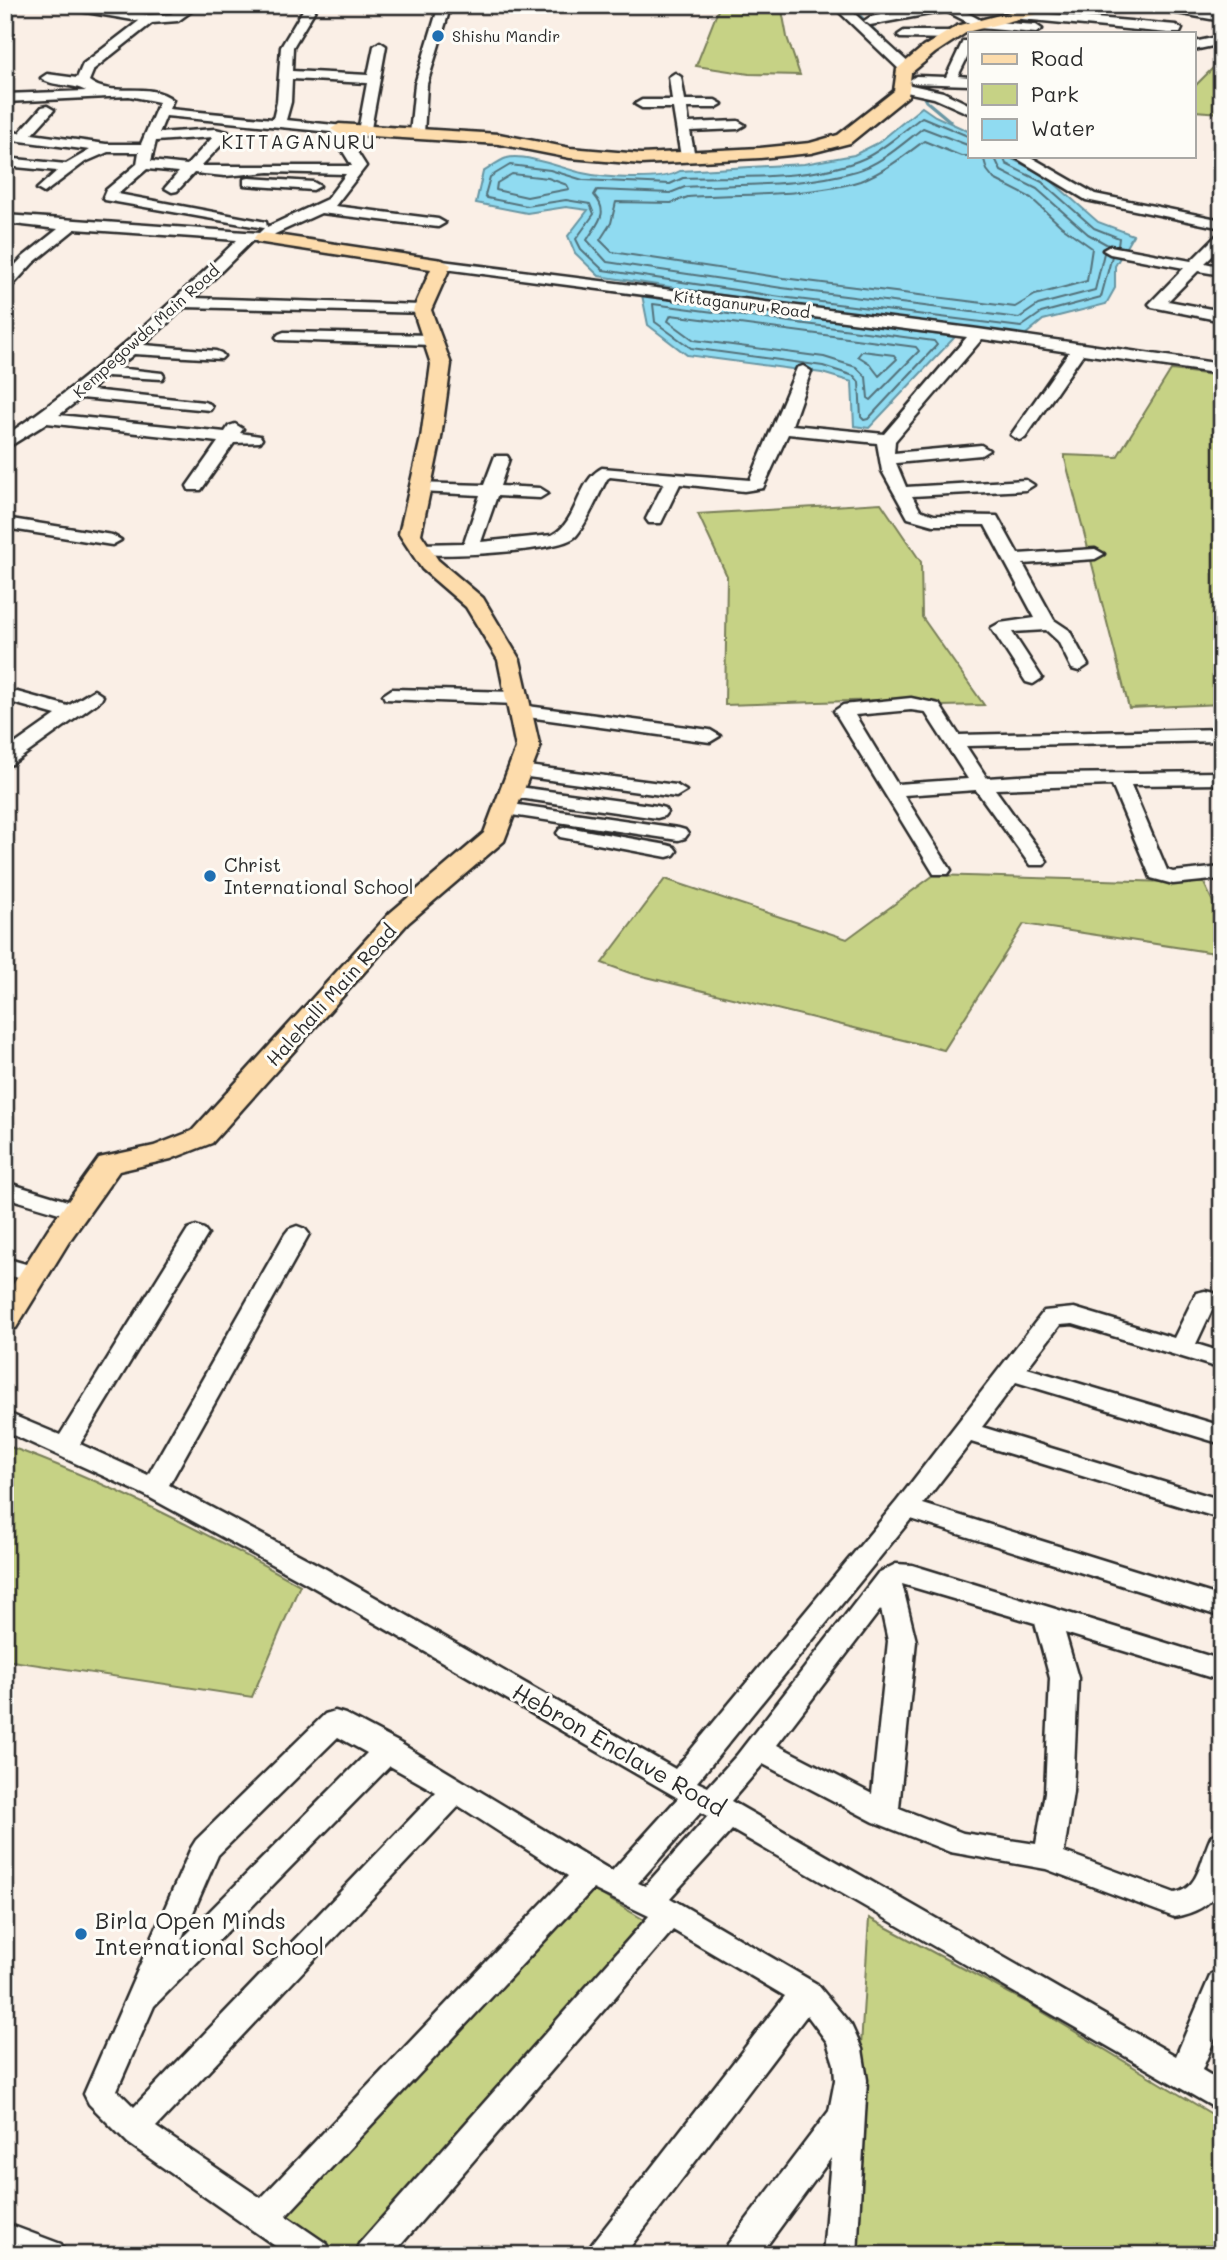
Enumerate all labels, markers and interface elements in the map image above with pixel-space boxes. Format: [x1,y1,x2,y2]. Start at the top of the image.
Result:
place label: Shishu Mandir [452,25,560,46]
marker: Shishu Mandir [430,28,446,44]
legend [968,32,1196,158]
text: Road [1031,44,1083,71]
text: Park [1031,80,1079,107]
text: Water [1031,114,1095,141]
district label: KITTAGANURU [222,129,376,154]
street label: Kempegowda Main Road [68,259,223,402]
street label: Kittaganuru Road [673,285,811,322]
place label: Christ International School [224,852,413,899]
marker: Christ International School [202,868,218,884]
street label: Halehalli Main Road [260,918,401,1071]
street label: Hebron Enclave Road [508,1676,731,1822]
place label: Birla Open Minds International School [95,1905,324,1961]
marker: Birla Open Minds International School [73,1926,89,1942]

